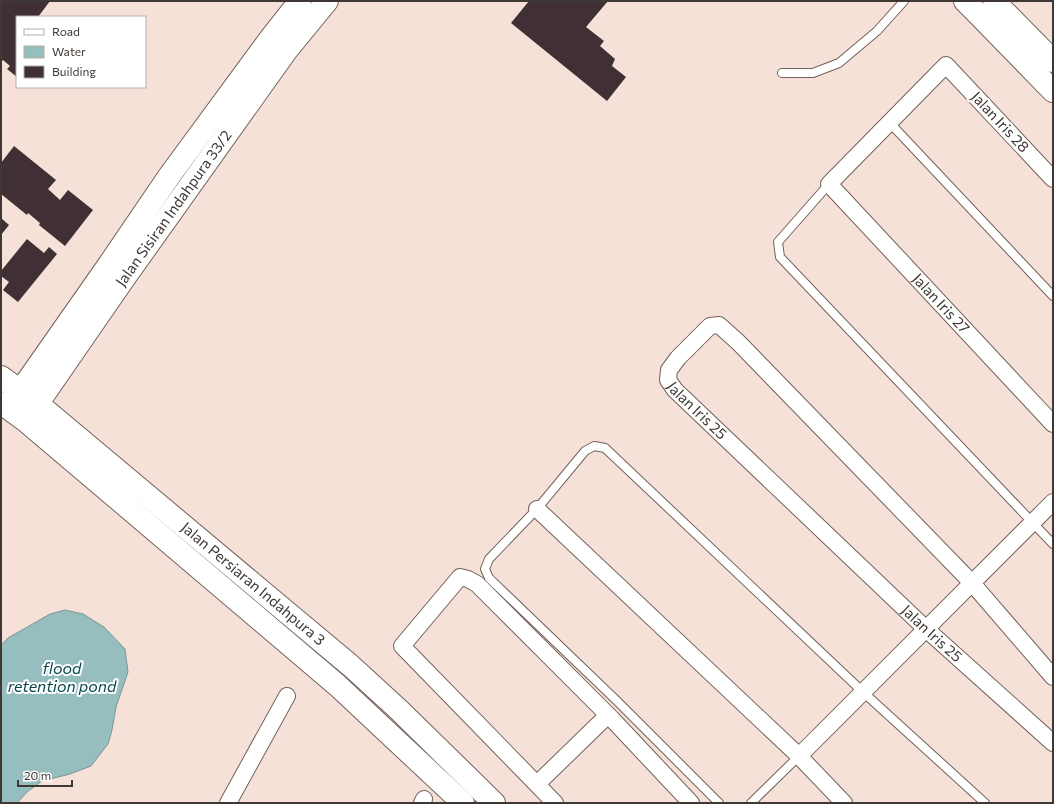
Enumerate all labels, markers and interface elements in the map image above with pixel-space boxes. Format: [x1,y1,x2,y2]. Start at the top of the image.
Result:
legend [16,16,146,88]
text: Road [52,24,80,38]
text: Water [52,44,86,58]
text: Building [52,64,96,78]
street label: Jalan Iris 28 [968,87,1033,155]
street label: Jalan Sisiran Indahpura 33/2 [111,126,235,290]
street label: Jalan Iris 27 [909,269,974,337]
street label: Jalan Iris 25 [664,378,731,443]
street label: Jalan Persiaran Indahpura 3 [178,518,329,648]
street label: Jalan Iris 25 [898,601,966,665]
water label: flood retention pond [8,658,117,695]
scale bar [18,762,72,788]
text: 20 m [24,768,51,782]

